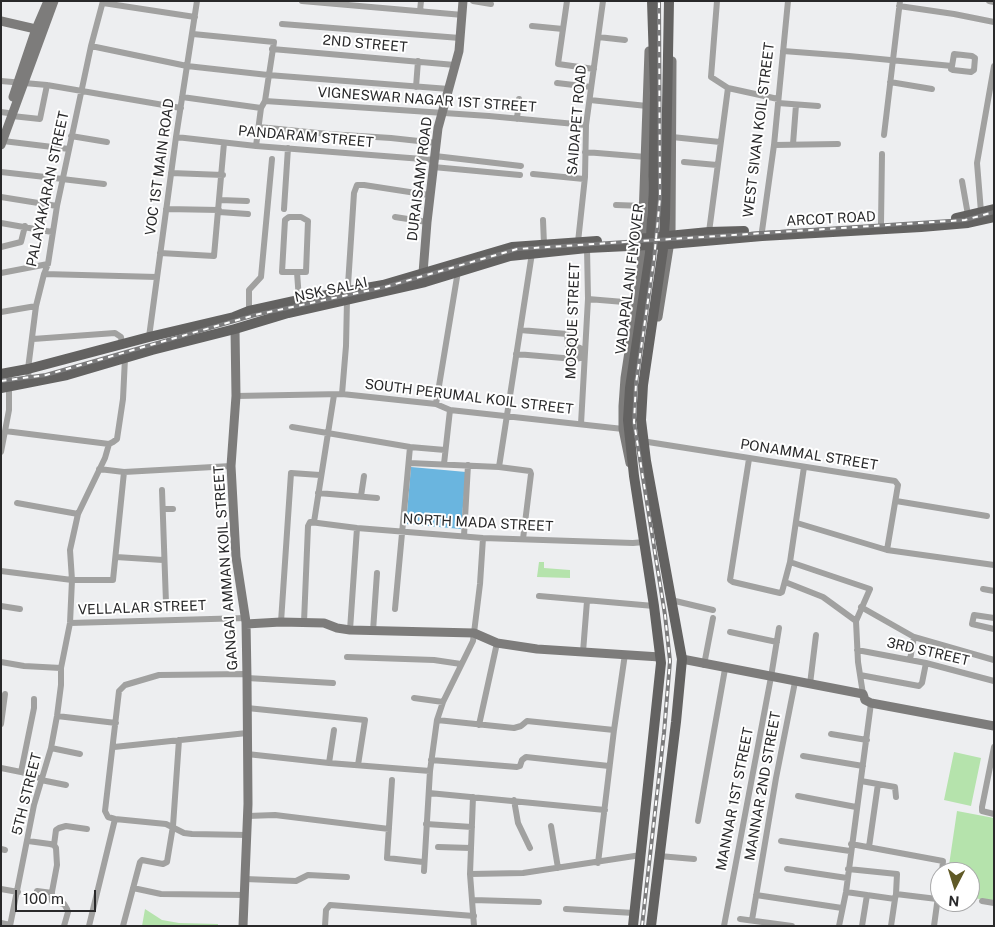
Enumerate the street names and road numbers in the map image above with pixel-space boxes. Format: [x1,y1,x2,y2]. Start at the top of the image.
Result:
street label: 2ND STREET [322,32,408,56]
street label: WEST SIVAN KOIL STREET [740,42,778,218]
street label: SAIDAPET ROAD [564,64,590,176]
street label: VIGNESWAR NAGAR 1ST STREET [317,84,537,116]
street label: VOC 1ST MAIN ROAD [142,97,178,237]
street label: PALAYAKARAN STREET [23,110,73,268]
street label: DURAISAMY ROAD [404,116,436,242]
street label: PANDARAM STREET [238,123,374,151]
street label: VADAPALANI FLYOVER [612,202,648,356]
street label: ARCOT ROAD [786,208,876,230]
street label: MOSQUE STREET [563,262,583,380]
street label: NSK SALAI [293,274,369,306]
street label: SOUTH PERUMAL KOIL STREET [364,376,574,418]
street label: PONAMMAL STREET [739,436,879,474]
street label: GANGAI AMMAN KOIL STREET [210,465,242,671]
street label: NORTH MADA STREET [402,511,554,535]
street label: VELLALAR STREET [77,597,207,619]
street label: 3RD STREET [885,634,971,670]
street label: MANNAR 2ND STREET [742,710,784,862]
street label: MANNAR 1ST STREET [713,726,757,872]
street label: 5TH STREET [9,751,45,837]

